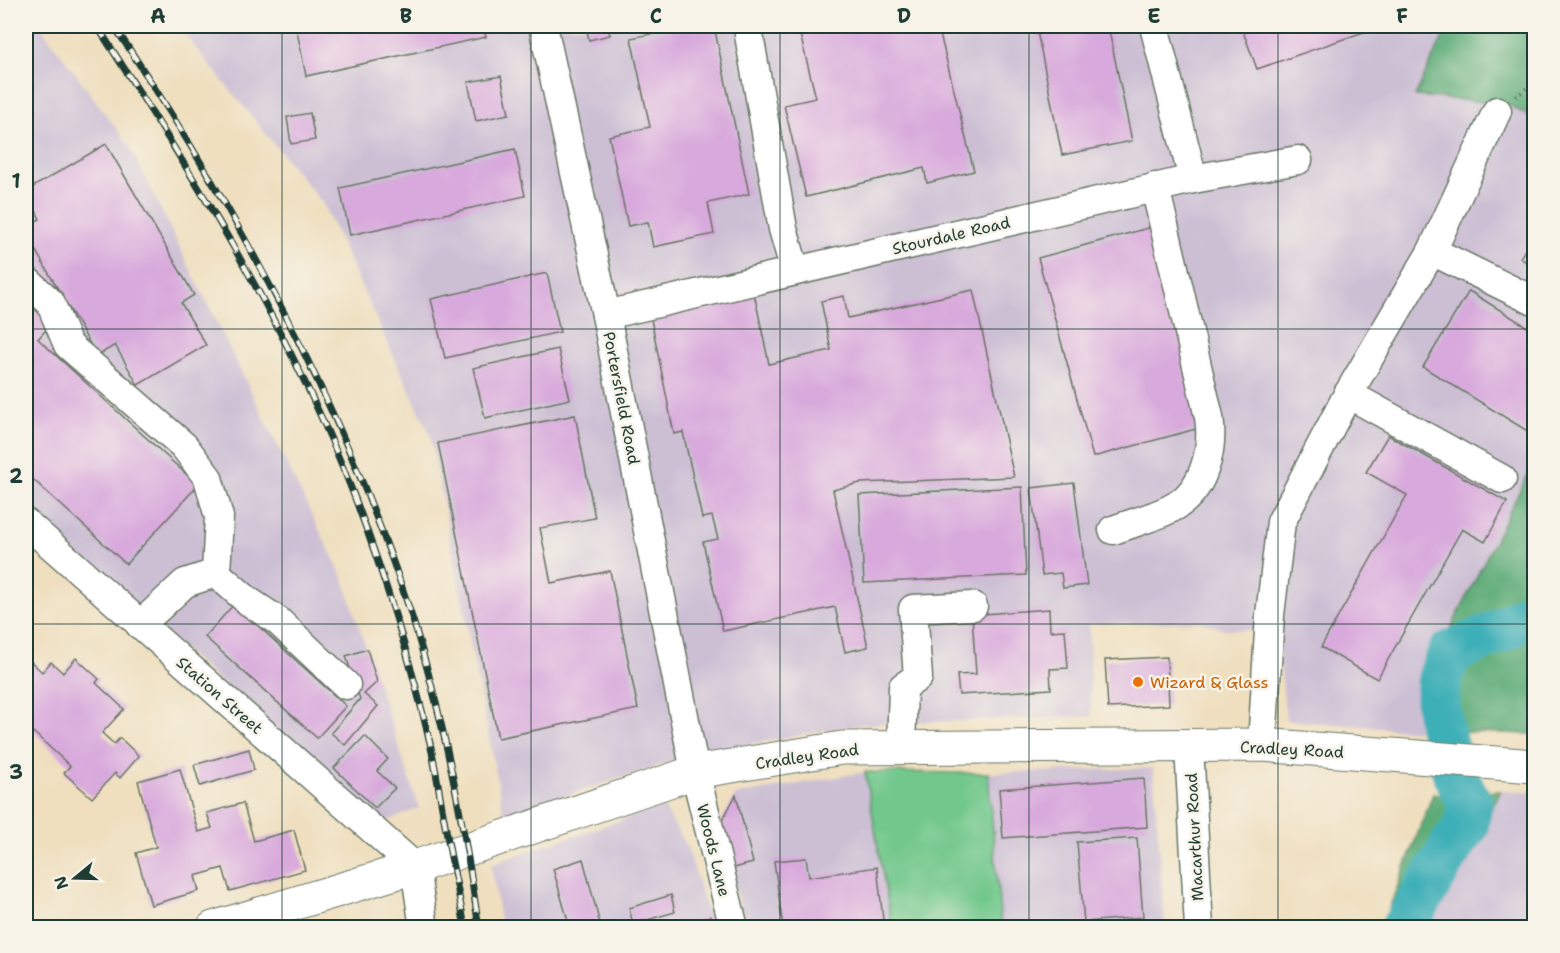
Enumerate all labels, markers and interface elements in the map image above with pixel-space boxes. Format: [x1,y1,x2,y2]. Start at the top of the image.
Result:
text: A [150,3,166,29]
text: B [400,3,412,29]
text: C [650,3,662,29]
text: D [897,3,911,29]
text: E [1147,3,1161,29]
text: F [1396,3,1408,29]
text: 1 [11,168,21,194]
street label: Stourdale Road [890,212,1012,259]
street label: Portersfield Road [598,330,645,466]
text: 2 [9,463,23,489]
street label: Station Street [172,652,267,739]
place label: Wizard & Glass [1150,672,1269,693]
marker: Wizard & Glass [1131,675,1145,689]
street label: Cradley Road [1239,736,1344,763]
street label: Cradley Road [754,739,860,774]
text: 3 [9,759,23,785]
street label: Macarthur Road [1181,772,1208,902]
street label: Woods Lane [692,802,735,899]
north arrow [45,848,105,908]
text: N [49,873,73,892]

